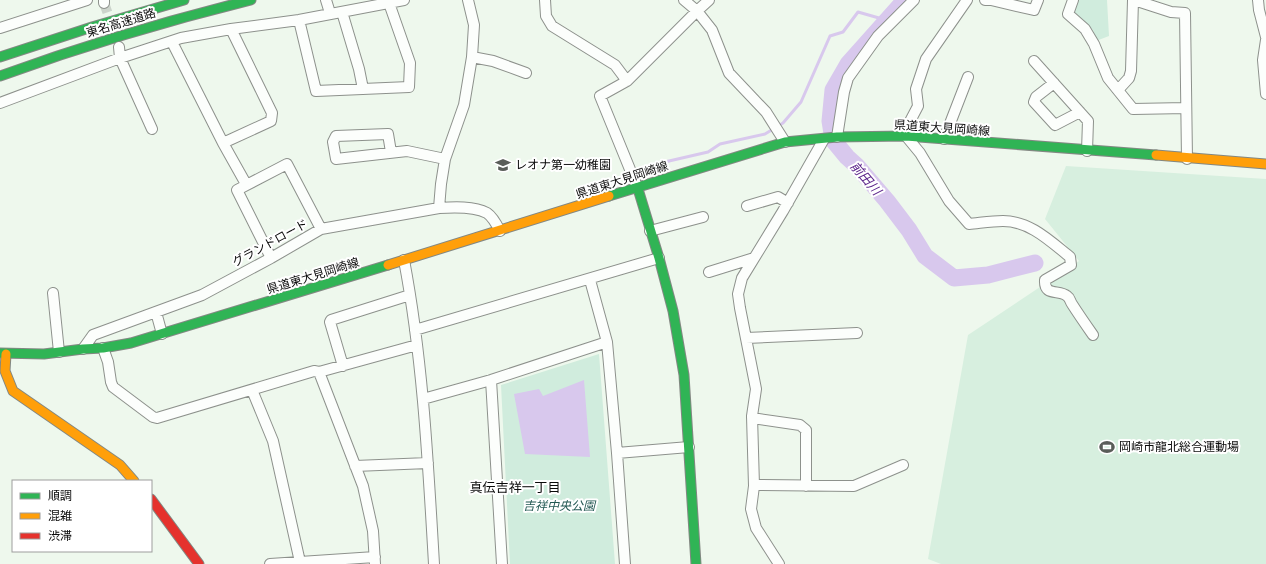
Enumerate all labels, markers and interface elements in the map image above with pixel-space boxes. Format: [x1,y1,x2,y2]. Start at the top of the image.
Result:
street label: 東名高速道路 [84,5,157,40]
street label: 県道東大見岡崎線 [894,117,990,138]
school or university icon: レオナ第一幼稚園 [494,156,512,174]
place label: レオナ第一幼稚園 [515,157,611,172]
street label: 県道東大見岡崎線 [574,158,670,201]
water label: 前田川 [846,158,886,200]
street label: グランドロード [229,216,310,269]
street label: 県道東大見岡崎線 [265,254,361,297]
sports icon: 岡崎市龍北総合運動場 [1098,438,1116,456]
place label: 岡崎市龍北総合運動場 [1119,439,1239,454]
district label: 真伝吉祥一丁目 [469,479,561,496]
legend [12,480,152,552]
text: 順調 [48,488,72,503]
park label: 吉祥中央公園 [523,498,597,513]
text: 混雑 [48,508,72,523]
text: 渋滞 [48,528,72,543]

